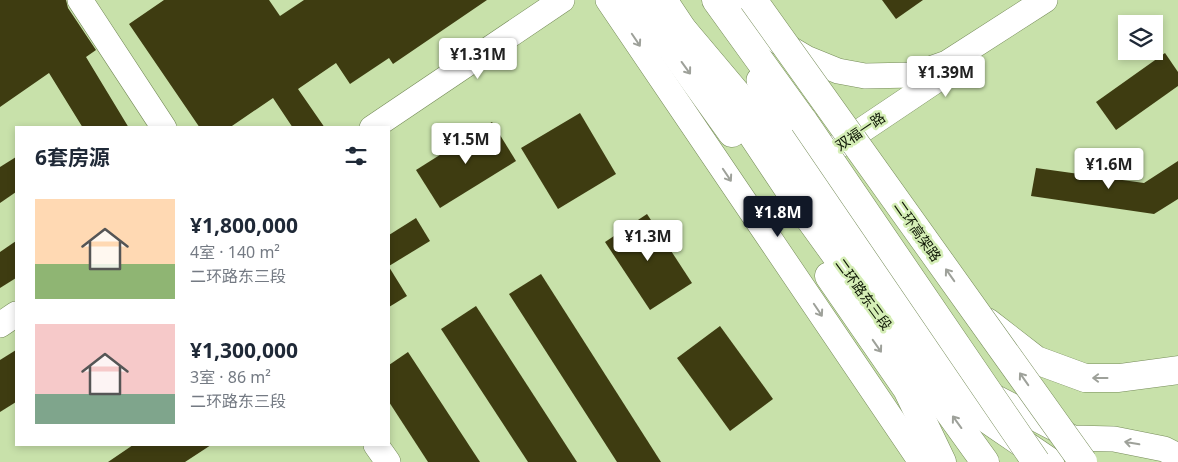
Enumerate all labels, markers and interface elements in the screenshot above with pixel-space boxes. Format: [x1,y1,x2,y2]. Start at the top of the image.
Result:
map controls [1118,15,1163,60]
button: layers [1118,15,1163,60]
one-way arrow [631,33,641,47]
pin: ¥1.31M [437,38,519,80]
text: ¥1.31M [450,43,506,65]
pin: ¥1.39M [905,56,987,98]
one-way arrow [681,61,691,75]
text: ¥1.39M [918,61,974,83]
street label: 双福一路 [831,107,889,155]
pin: ¥1.5M [431,122,501,165]
text: ¥1.5M [442,128,490,150]
icon: filters [342,142,370,170]
text: 6套房源 [35,143,110,171]
pin: ¥1.6M [1074,148,1144,190]
text: ¥1.6M [1085,153,1133,175]
one-way arrow [722,168,732,182]
pin: ¥1.8M [743,196,813,238]
street label: 二环高架路 [890,197,946,265]
text: ¥1.8M [754,201,802,223]
text: ¥1,800,000 [190,211,298,239]
icon: home [75,219,135,279]
pin: ¥1.3M [613,220,683,262]
text: ¥1.3M [624,225,672,247]
text: 4室 · 140 m² [190,241,280,263]
street label: 二环路东三段 [832,254,896,334]
text: 二环路东三段 [190,265,286,287]
one-way arrow [945,268,955,282]
one-way arrow [813,302,823,316]
text: ¥1,300,000 [190,336,298,364]
one-way arrow [872,339,882,353]
icon: home [75,344,135,404]
text: 3室 · 86 m² [190,366,271,388]
one-way arrow [1019,373,1029,387]
one-way arrow [1092,373,1108,383]
text: 二环路东三段 [190,390,286,412]
one-way arrow [952,416,962,430]
one-way arrow [1124,437,1140,447]

